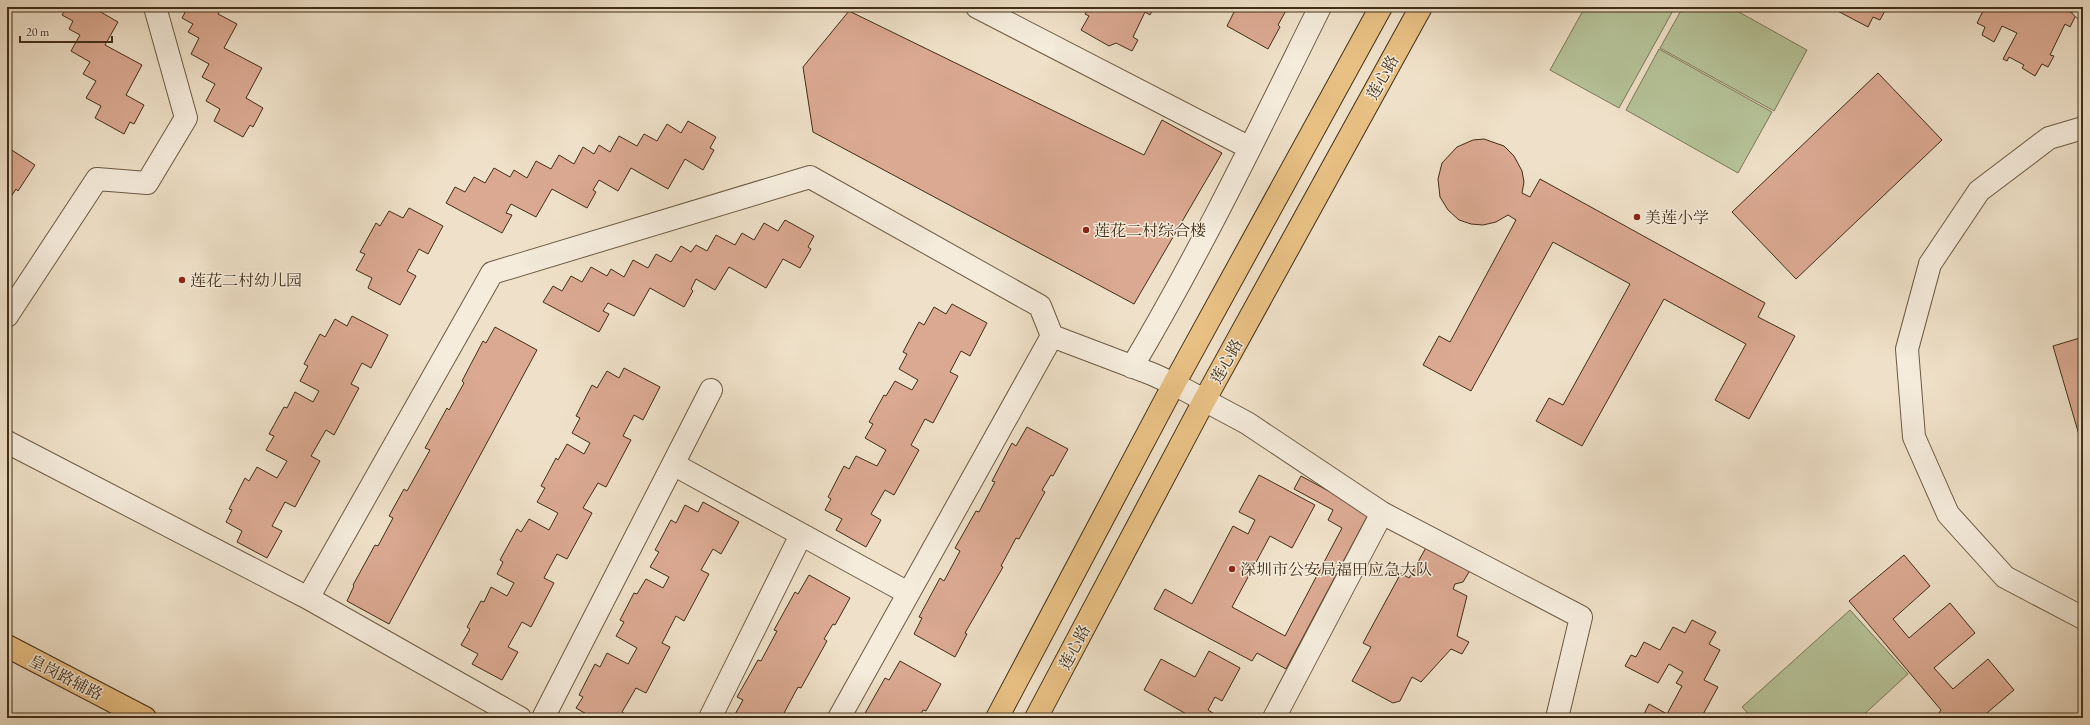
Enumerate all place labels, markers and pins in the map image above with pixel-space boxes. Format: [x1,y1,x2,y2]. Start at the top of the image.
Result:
place label: 美莲小学 [1645,207,1709,228]
marker: 美莲小学 [1632,212,1642,222]
place label: 莲花二村综合楼 [1094,220,1206,241]
marker: 莲花二村综合楼 [1081,225,1091,235]
place label: 莲花二村幼儿园 [190,270,302,291]
marker: 莲花二村幼儿园 [177,275,187,285]
place label: 深圳市公安局福田应急大队 [1240,559,1432,580]
marker: 深圳市公安局福田应急大队 [1227,564,1237,574]

